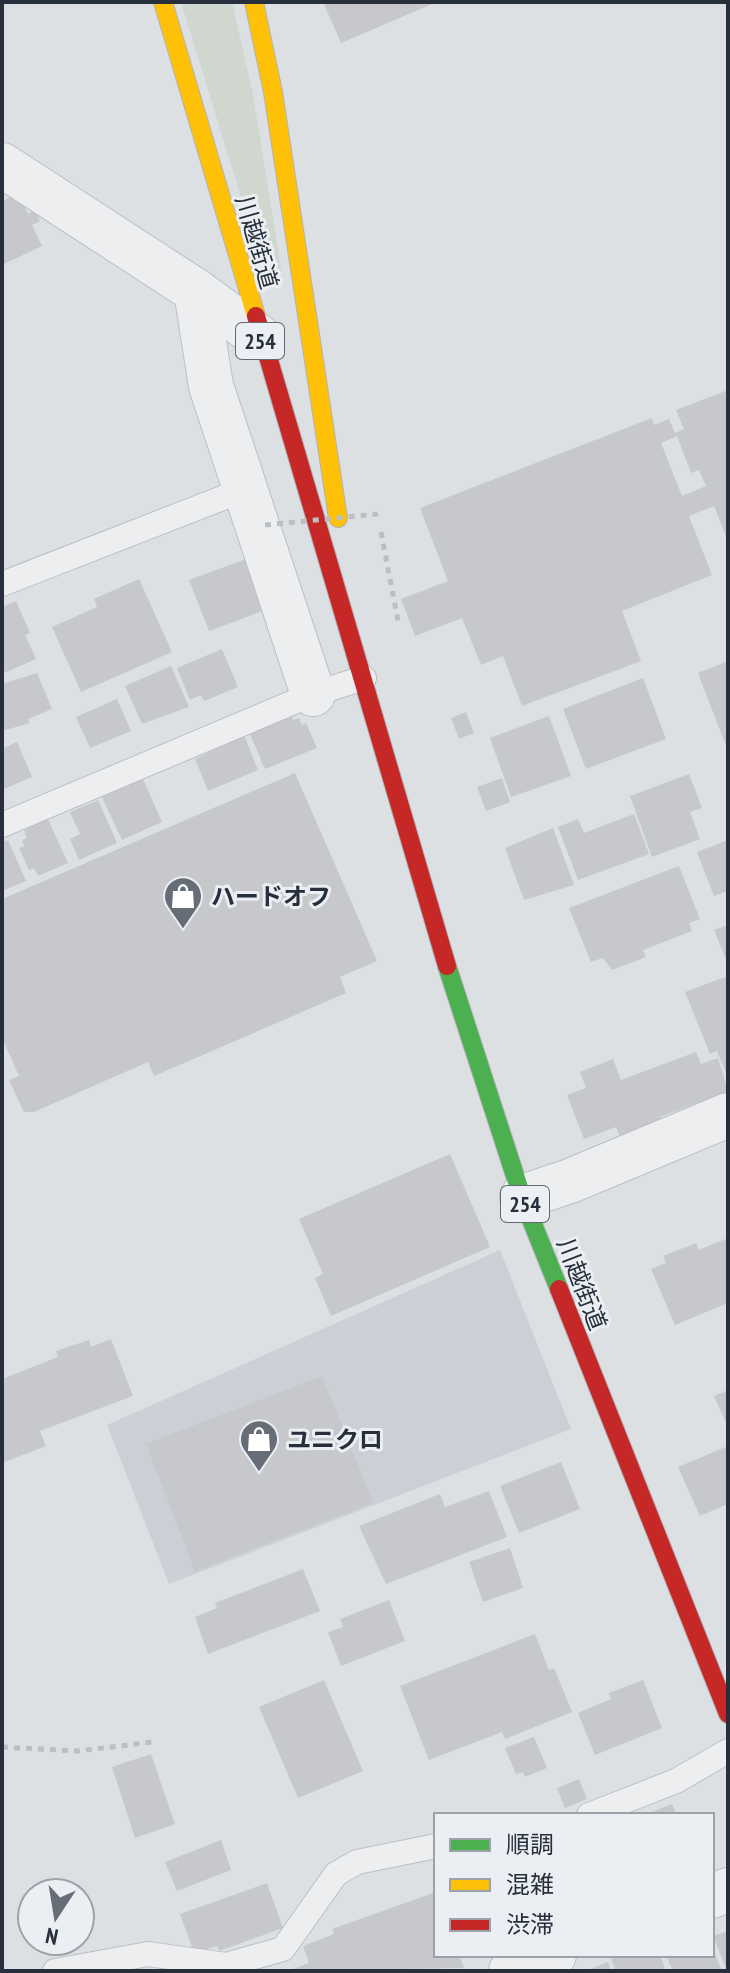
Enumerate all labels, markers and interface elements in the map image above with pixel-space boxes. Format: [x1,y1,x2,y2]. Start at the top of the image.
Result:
street label: 川越街道 [229,192,285,292]
road number: 254 [236,323,284,359]
shop icon: ハードオフ [162,875,204,930]
place label: ハードオフ [211,881,331,912]
road number: 254 [501,1186,549,1222]
street label: 川越街道 [550,1234,614,1334]
shop icon: ユニクロ [238,1418,280,1473]
place label: ユニクロ [287,1424,383,1455]
legend [434,1813,714,1957]
text: 順調 [506,1829,554,1860]
text: 混雑 [506,1869,554,1900]
north arrow [16,1877,96,1957]
text: 渋滞 [506,1909,554,1940]
text: N [43,1922,61,1951]

